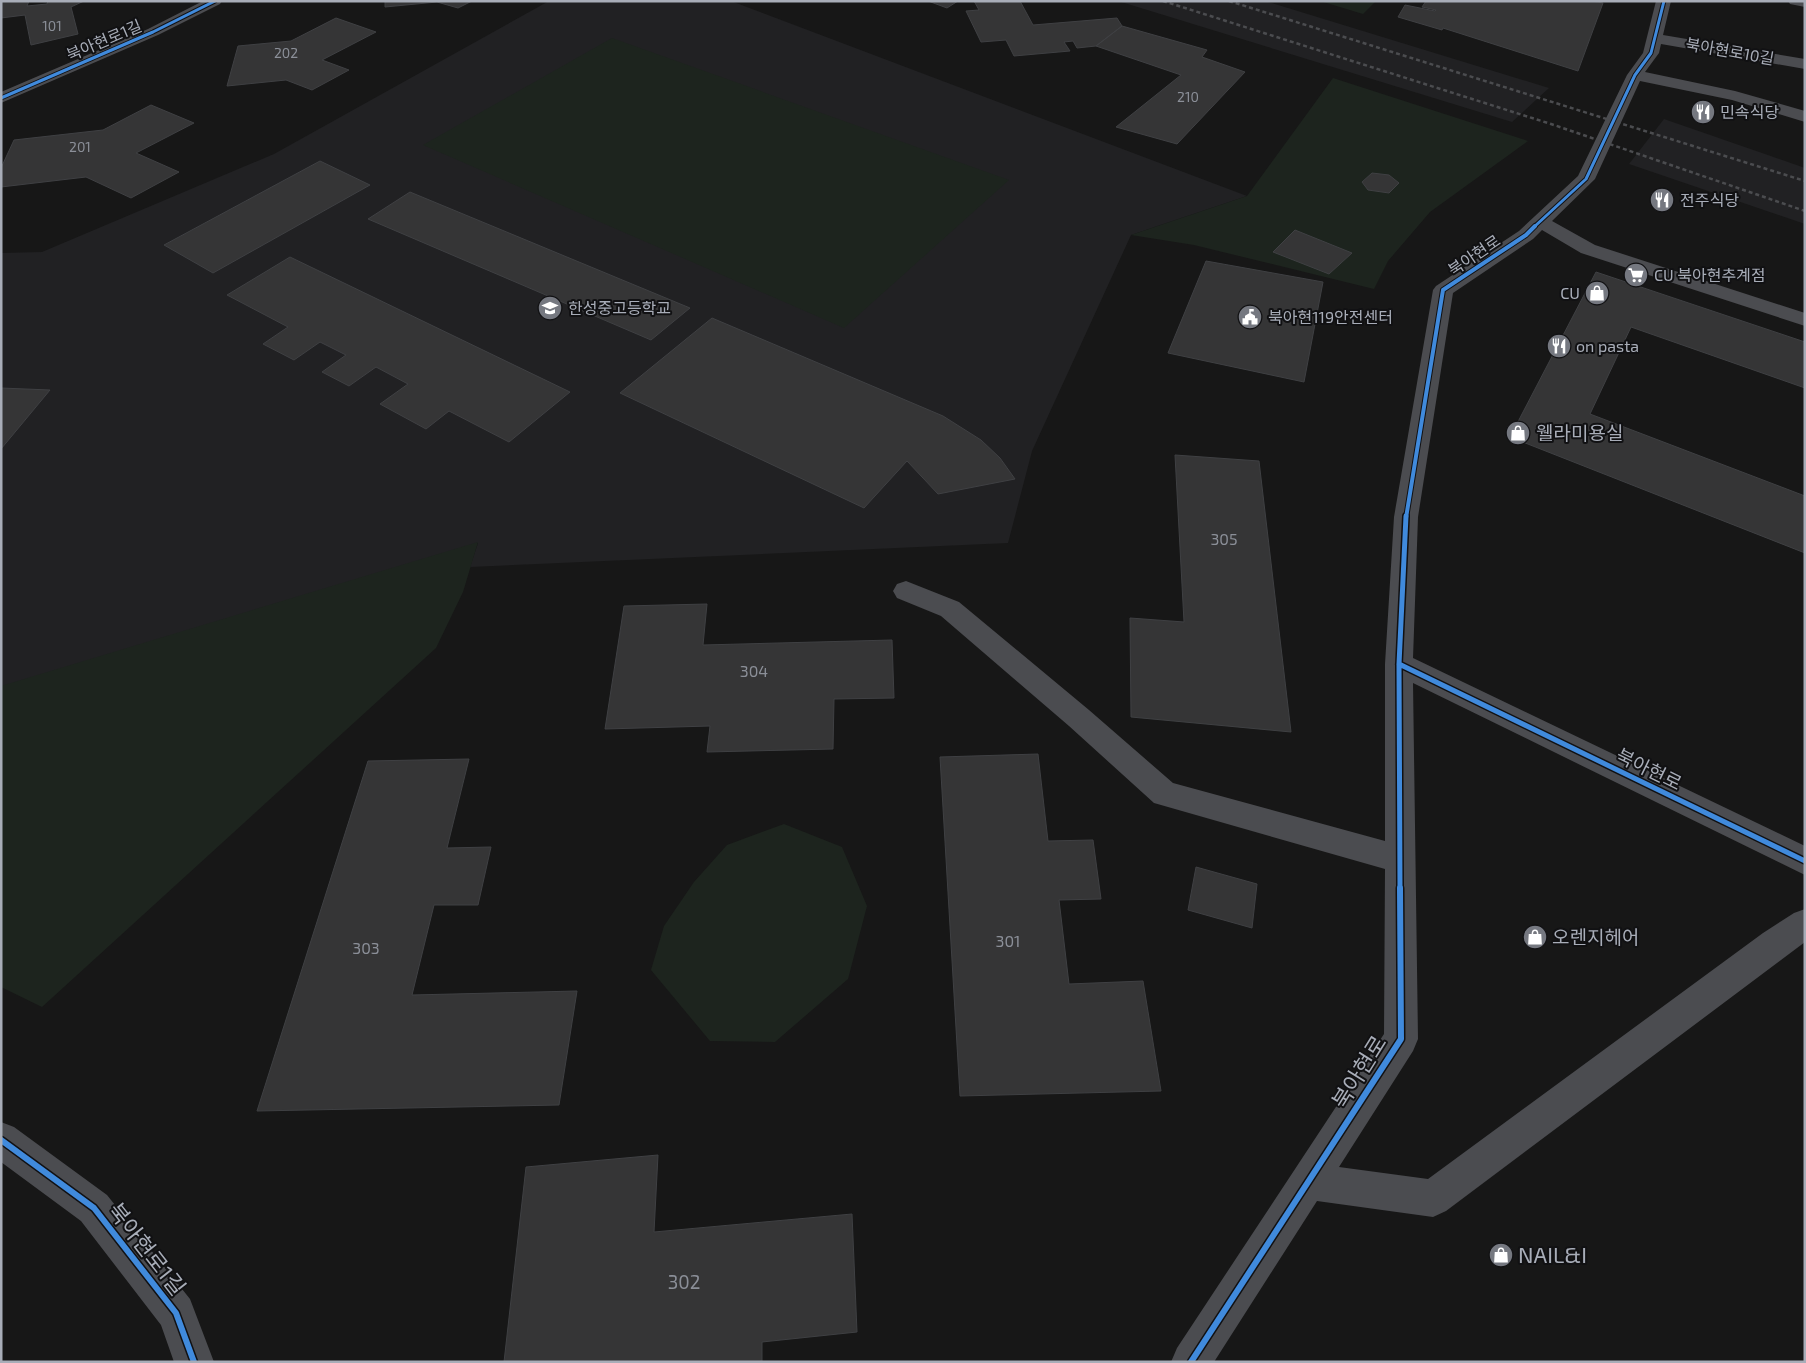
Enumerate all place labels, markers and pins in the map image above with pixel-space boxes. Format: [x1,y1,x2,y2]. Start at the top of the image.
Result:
restaurant icon: 민속식당 [1690,99,1716,125]
place label: 민속식당 [1720,102,1779,121]
restaurant icon: 전주식당 [1649,187,1675,213]
place label: 전주식당 [1680,190,1739,209]
supermarket icon: CU 북아현추계점 [1623,262,1649,288]
place label: CU 북아현추계점 [1654,265,1766,284]
shop icon: CU [1584,280,1610,306]
place label: CU [1560,283,1580,302]
school or university icon: 한성중고등학교 [537,295,563,321]
place label: 한성중고등학교 [568,298,671,317]
public building icon: 북아현119안전센터 [1237,304,1263,330]
place label: 북아현119안전센터 [1268,307,1393,326]
restaurant icon: on pasta [1546,333,1572,359]
place label: on pasta [1576,336,1639,355]
shop icon: 웰라미용실 [1505,420,1531,446]
place label: 웰라미용실 [1536,421,1623,444]
shop icon: 오렌지헤어 [1522,924,1548,950]
place label: 오렌지헤어 [1552,925,1639,948]
place label: NAIL&I [1518,1241,1587,1267]
shop icon: NAIL&I [1488,1242,1514,1268]

